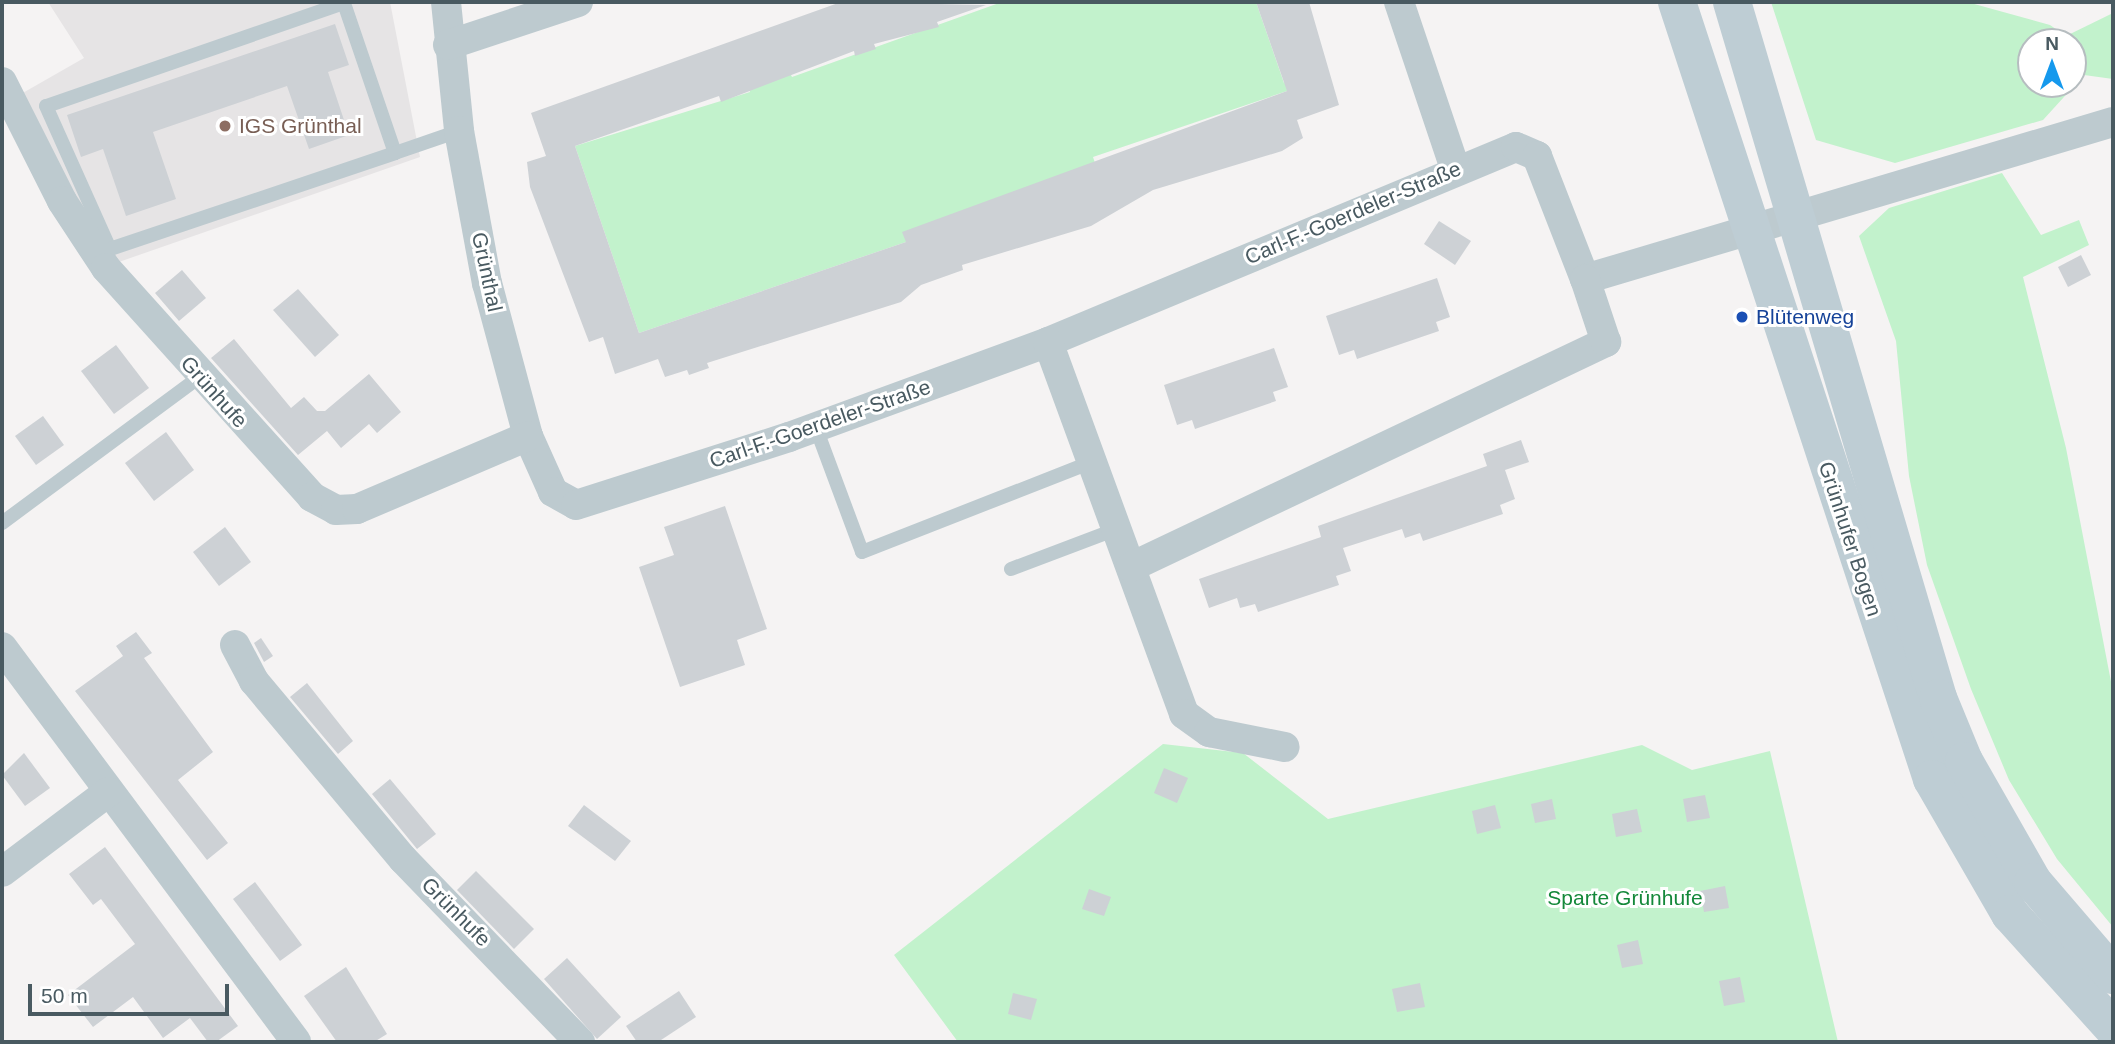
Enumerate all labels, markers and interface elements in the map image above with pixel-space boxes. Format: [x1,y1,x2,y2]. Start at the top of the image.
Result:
north arrow [2017,28,2087,98]
text: N [2045,33,2059,54]
place label: IGS Grünthal [239,113,362,139]
marker: IGS Grünthal [217,118,233,134]
street label: Carl-F.-Goerdeler-Straße [1241,156,1465,270]
street label: Grünthal [466,230,508,314]
place label: Blütenweg [1756,304,1854,330]
marker: Blütenweg [1734,309,1750,325]
street label: Grünhufe [175,351,253,433]
street label: Carl-F.-Goerdeler-Straße [706,374,934,474]
street label: Grünhufer Bogen [1813,458,1887,620]
street label: Grünhufe [416,872,496,952]
park label: Sparte Grünhufe [1547,885,1703,911]
scale bar [32,970,233,1014]
text: 50 m [41,984,88,1007]

